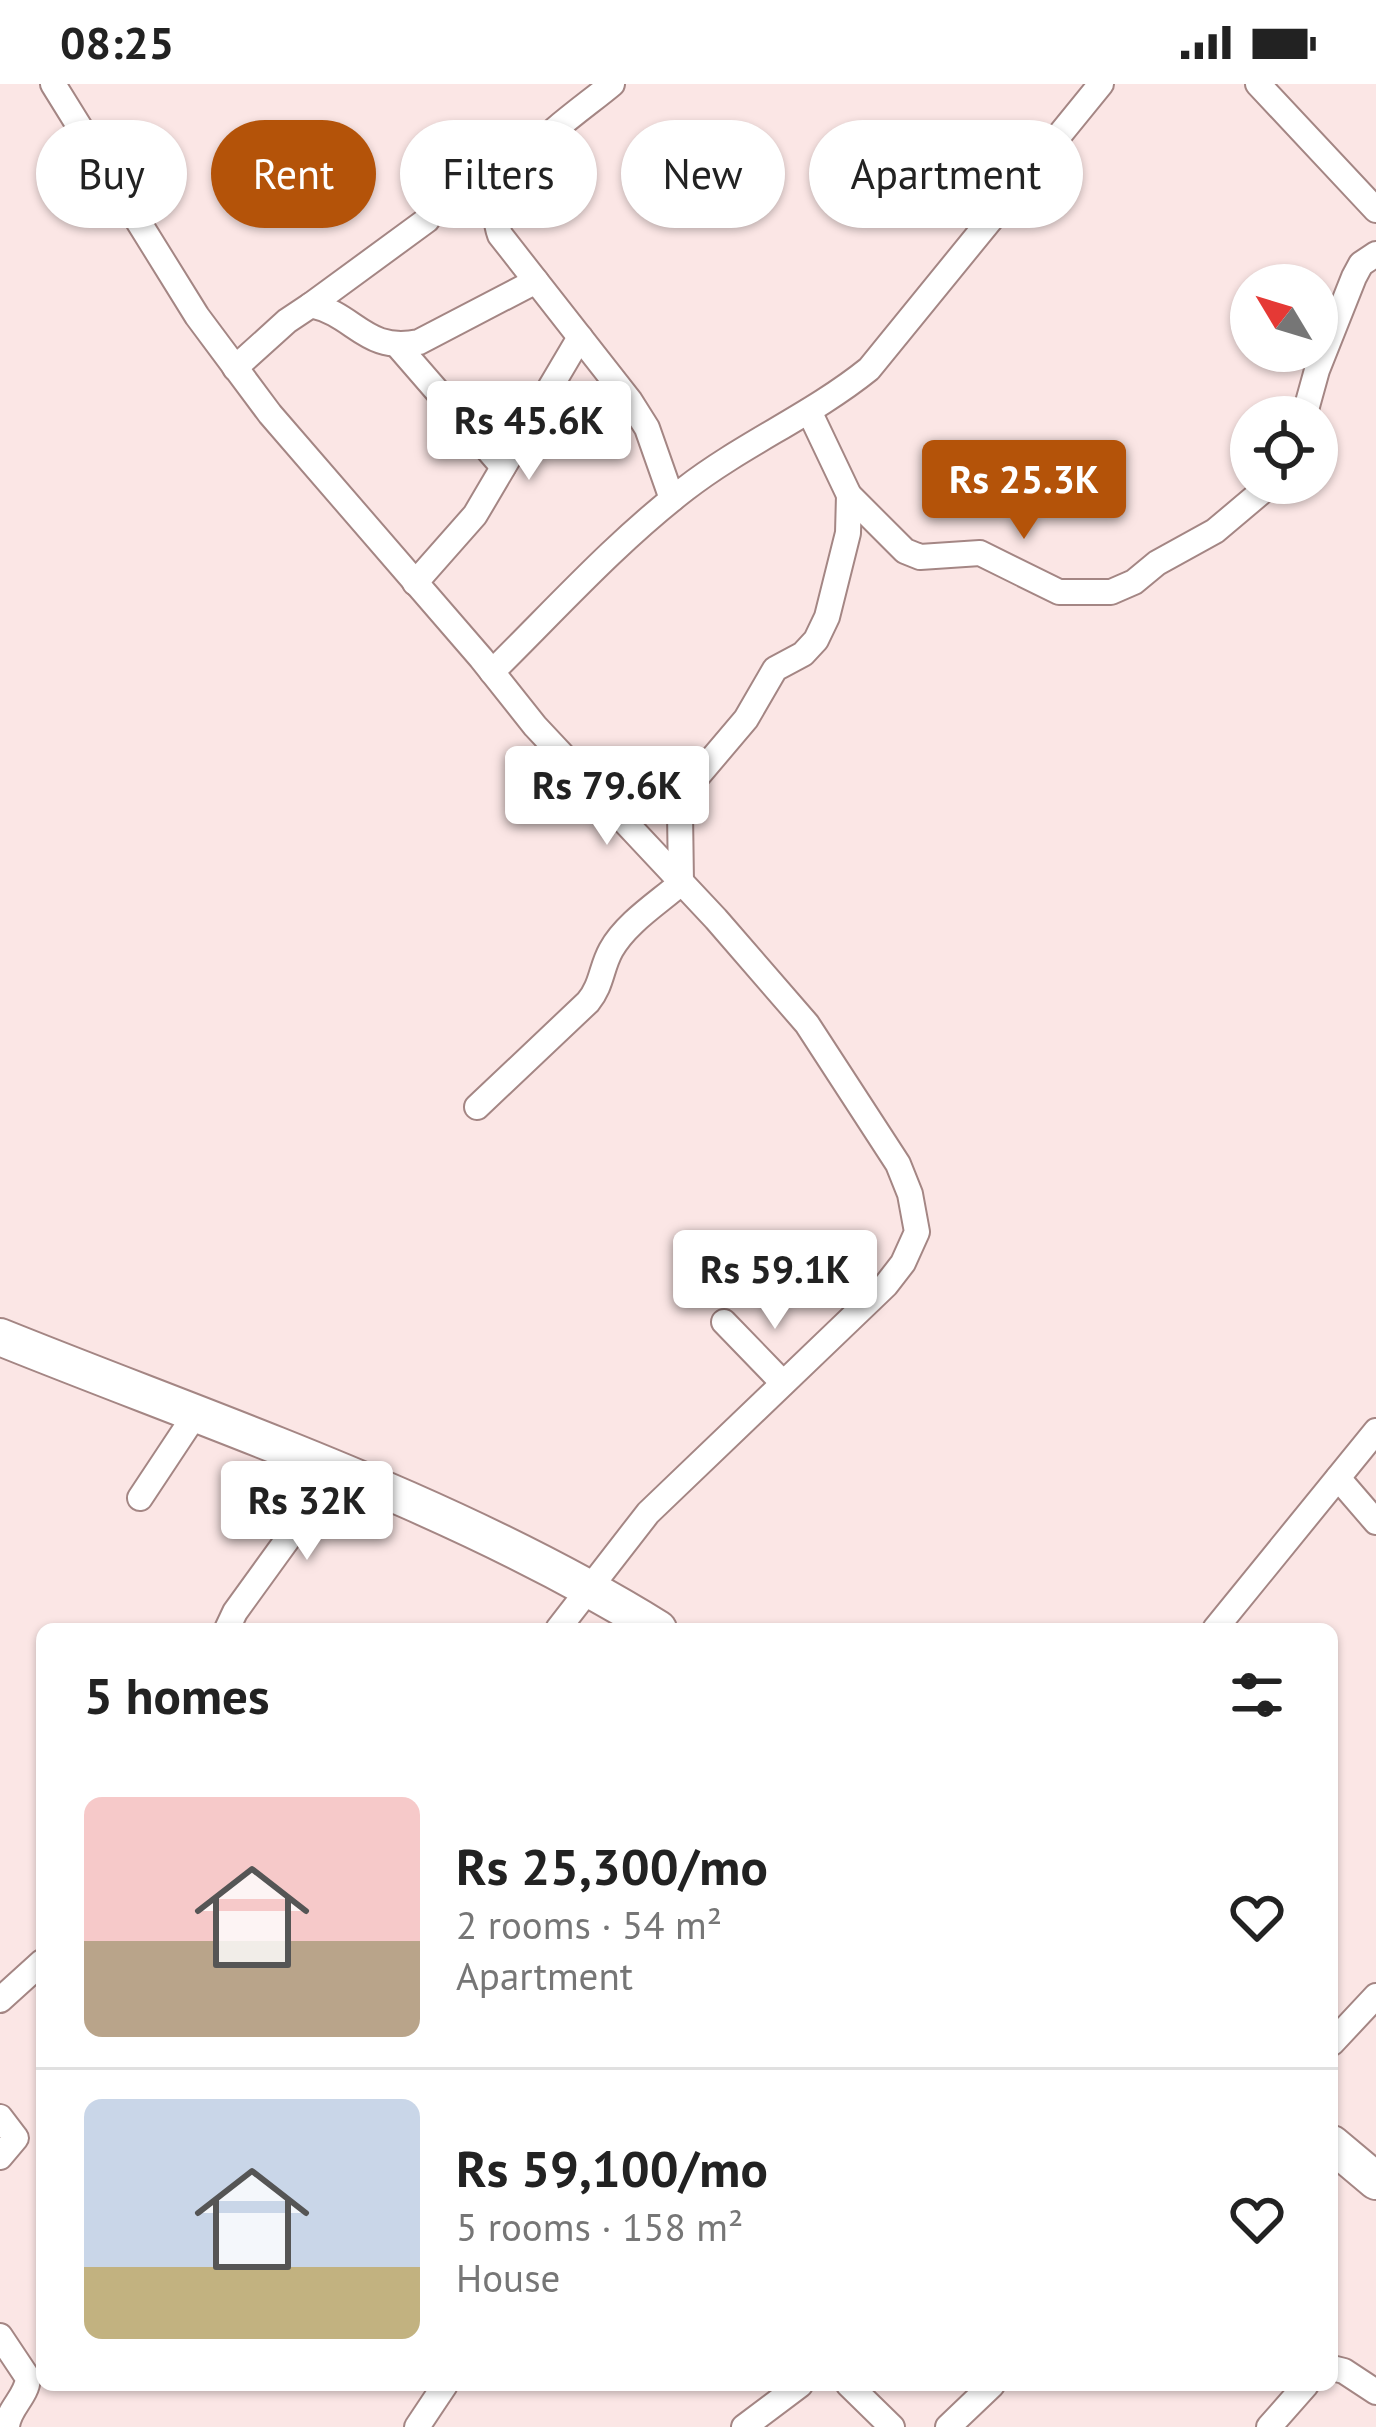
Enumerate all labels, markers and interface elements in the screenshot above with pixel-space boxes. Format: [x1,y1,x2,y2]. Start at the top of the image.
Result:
text: 08:25 [60,13,174,71]
chip: Buy [36,120,187,228]
chip: Rent [211,120,376,228]
chip: Filters [400,120,597,228]
chip: New [621,120,785,228]
chip: Apartment [809,120,1083,228]
north arrow [1230,264,1338,372]
map controls [1230,264,1338,504]
pin: Rs 45.6K [405,381,653,483]
text: Rs 45.6K [454,394,604,445]
button: locate [1230,396,1338,504]
pin: Rs 25.3K [900,440,1148,542]
text: Rs 25.3K [949,453,1099,504]
pin: Rs 79.6K [483,746,731,848]
text: Rs 79.6K [532,759,682,810]
pin: Rs 59.1K [651,1230,899,1332]
text: Rs 59.1K [700,1243,850,1294]
pin: Rs 32K [209,1461,405,1563]
text: Rs 32K [248,1474,366,1525]
text: 5 homes [84,1662,270,1728]
icon: filters [1224,1662,1290,1728]
text: Rs 25,300/mo [456,1833,768,1899]
icon: home [180,1845,324,1989]
icon: heart [1224,1884,1290,1950]
text: 2 rooms · 54 m² [456,1899,722,1950]
text: Apartment [456,1950,633,2001]
text: Rs 59,100/mo [456,2135,768,2201]
icon: home [180,2147,324,2291]
icon: heart [1224,2186,1290,2252]
text: 5 rooms · 158 m² [456,2201,743,2252]
text: House [456,2252,560,2303]

